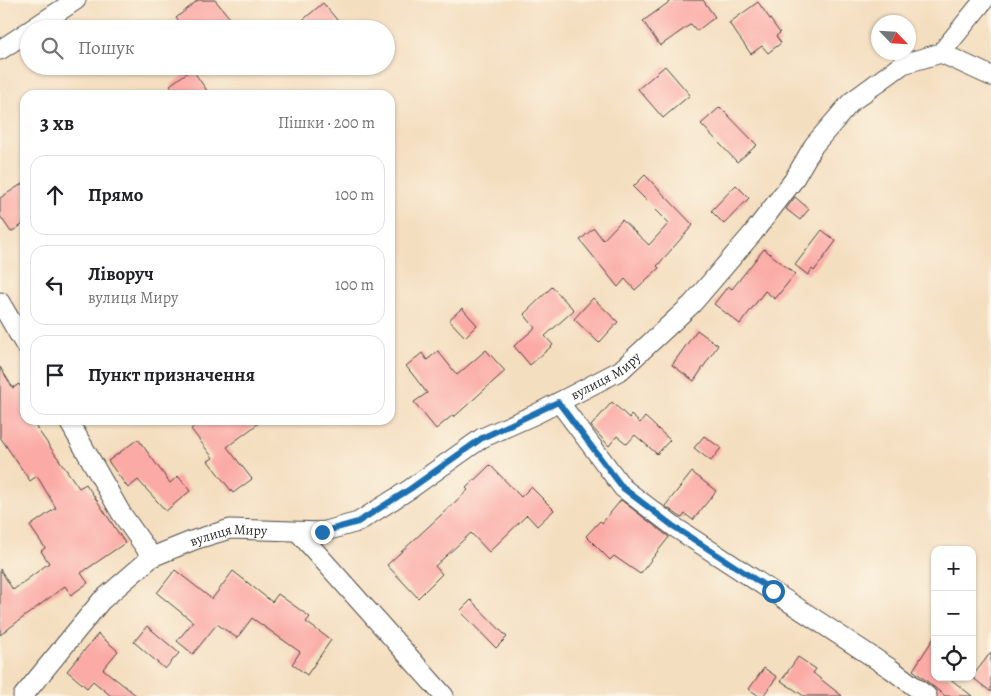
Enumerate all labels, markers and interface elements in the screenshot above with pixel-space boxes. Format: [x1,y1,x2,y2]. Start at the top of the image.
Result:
north arrow [871,15,916,60]
search box [20,20,395,75]
icon: search [38,34,66,62]
text: Пошук [78,35,135,61]
text: 3 хв [40,109,74,137]
text: Пішки · 200 m [278,112,375,134]
icon: ahead [41,181,69,209]
text: Прямо [88,182,143,208]
text: 100 m [335,184,374,206]
text: Ліворуч [88,261,154,287]
icon: left [41,271,69,299]
text: 100 m [335,274,374,296]
text: вулиця Миру [88,287,178,309]
street label: вулиця Миру [567,347,645,405]
icon: arrive [41,361,69,389]
text: Пункт призначення [88,362,255,388]
street label: вулиця Миру [187,520,268,551]
route end [311,521,334,544]
map controls [931,546,976,681]
button: + [931,546,976,591]
route start [762,580,785,603]
button: − [931,591,976,636]
button: locate [931,636,976,681]

